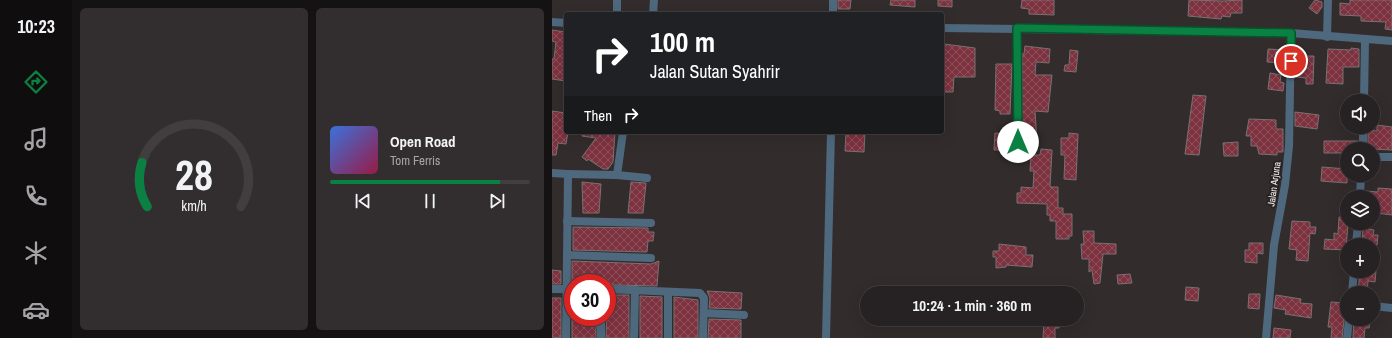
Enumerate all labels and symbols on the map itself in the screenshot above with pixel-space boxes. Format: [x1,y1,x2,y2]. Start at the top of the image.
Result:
pin [1274,44,1308,78]
position arrow [997,121,1039,163]
street label: Jalan Arjuna [1264,160,1284,207]
speed limit sign: 30 [564,274,616,326]

